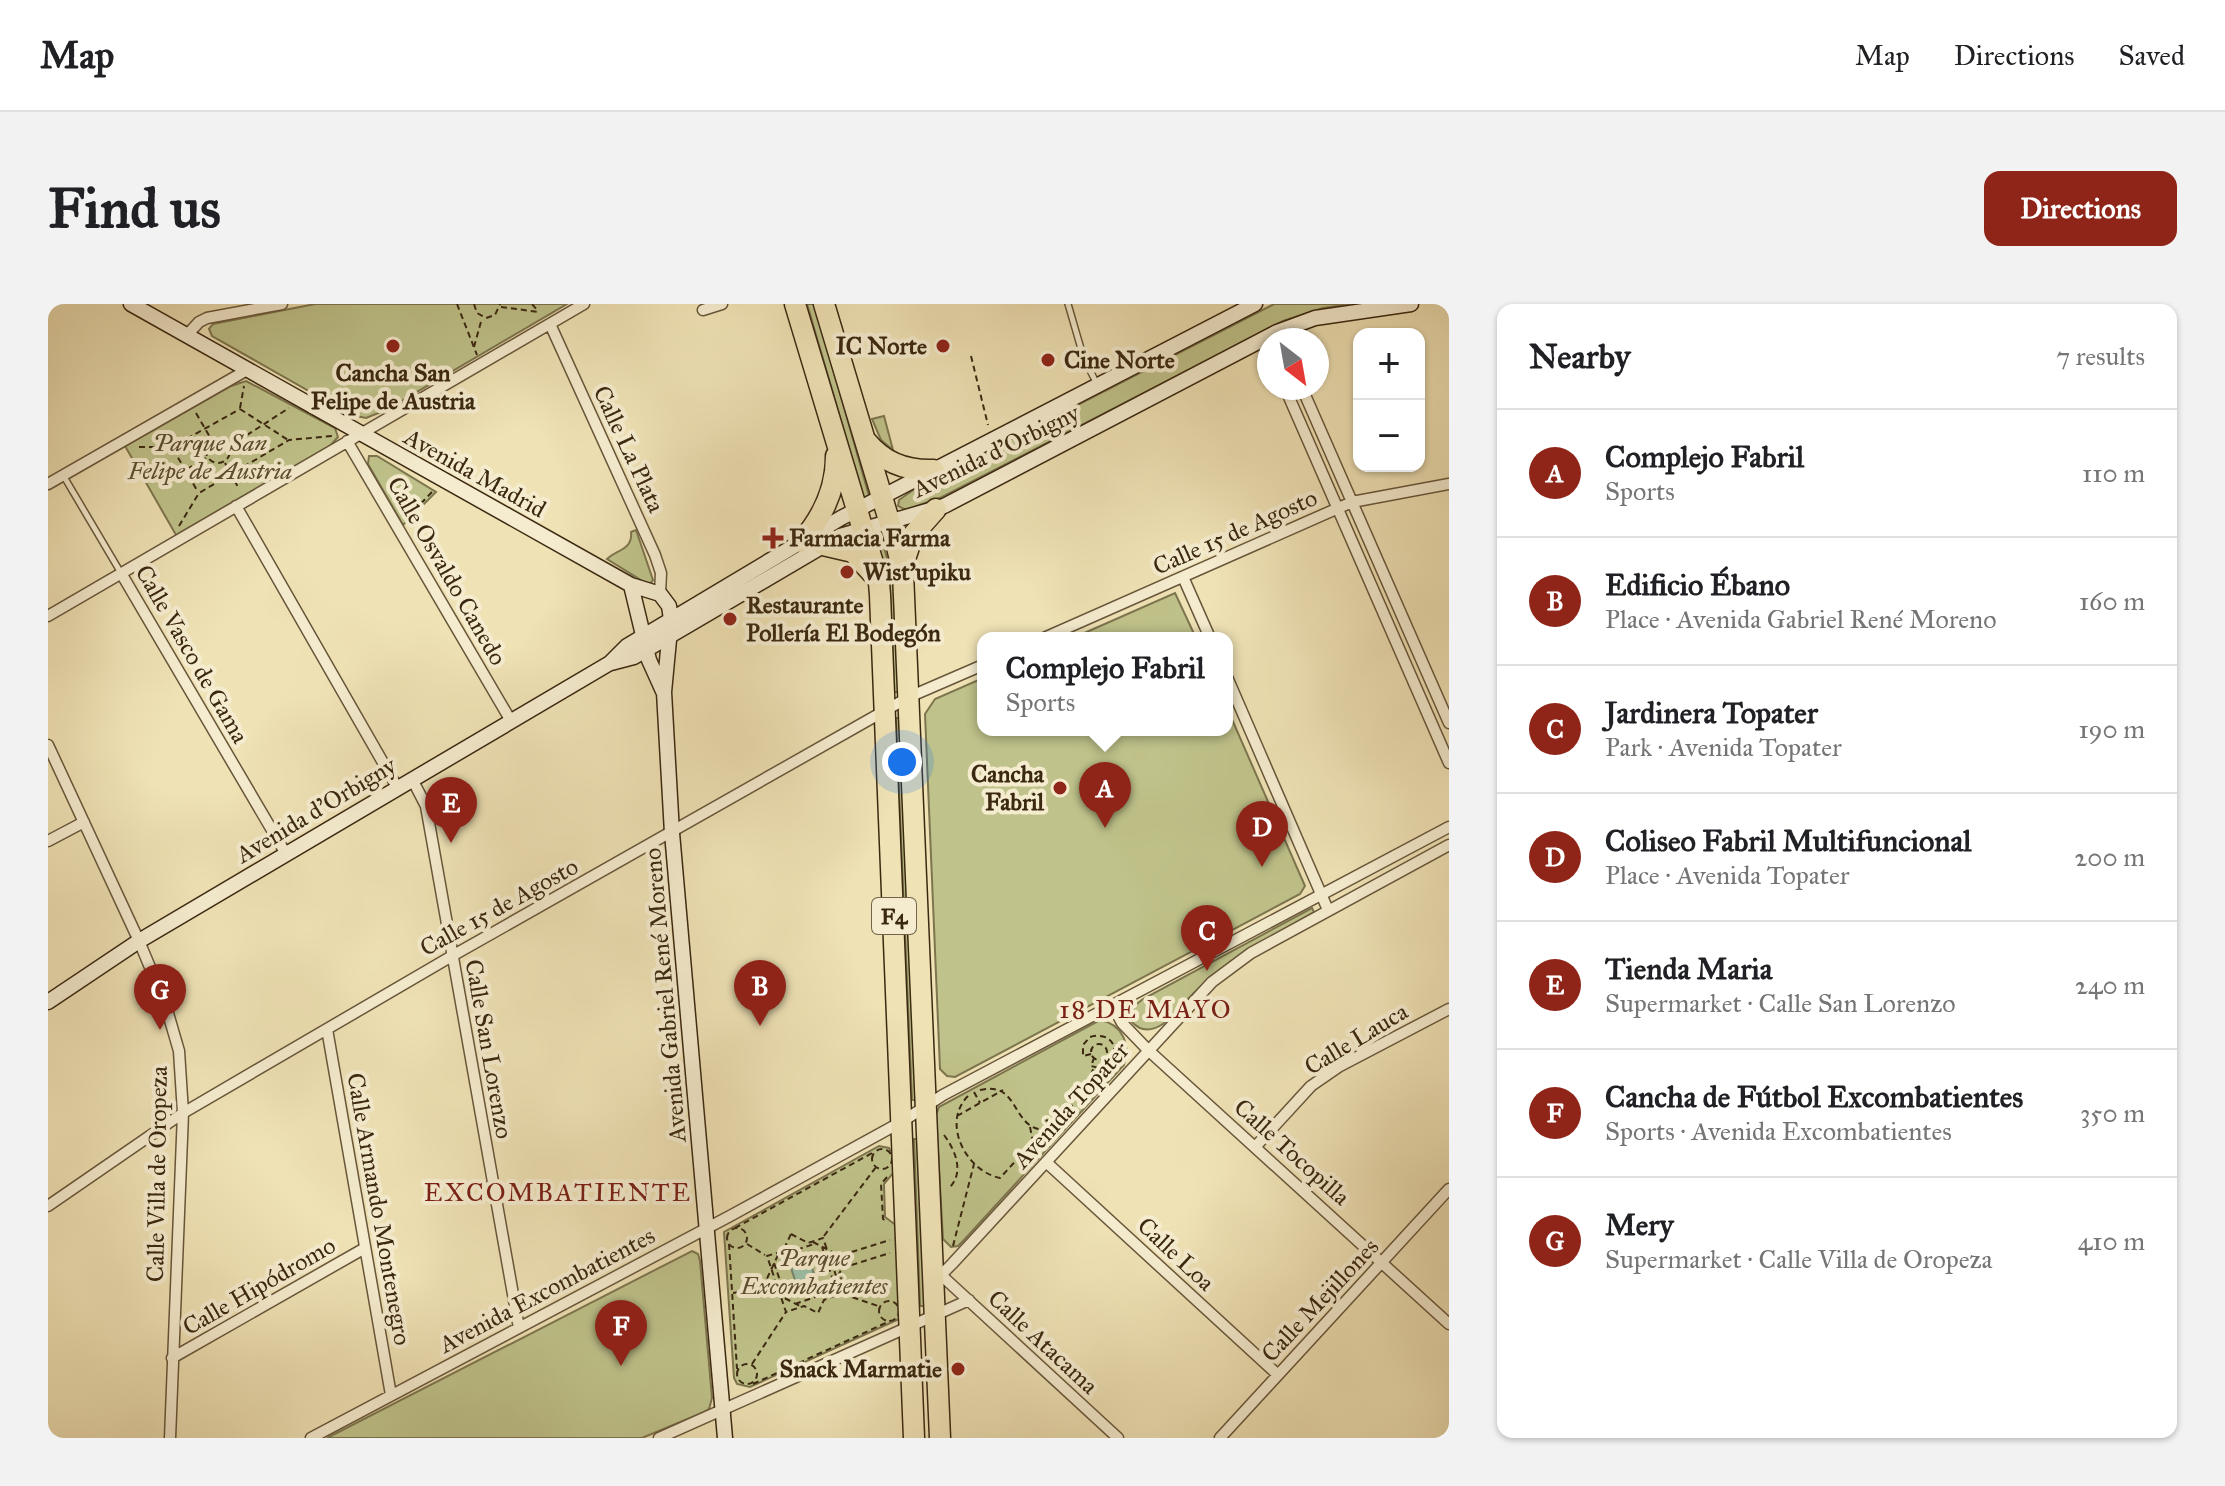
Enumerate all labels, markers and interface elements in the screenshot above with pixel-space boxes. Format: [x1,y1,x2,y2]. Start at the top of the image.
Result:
text: Map [40,32,114,78]
text: Map [1855,38,1910,73]
text: Directions [1954,38,2075,73]
text: Saved [2119,38,2185,73]
button: Directions [1984,171,2177,246]
text: Find us [48,174,221,242]
north arrow [1257,328,1329,400]
map controls [1353,328,1425,472]
button: + [1353,328,1425,400]
place label: IC Norte [836,331,927,361]
text: Nearby [1529,336,1631,377]
marker: Cancha San Felipe de Austria [384,337,402,355]
marker: IC Norte [934,337,952,355]
text: 7 results [2056,340,2145,372]
place label: Cine Norte [1064,345,1175,375]
marker: Cine Norte [1039,351,1057,369]
place label: Cancha San Felipe de Austria [311,358,476,416]
street label: Calle La Plata [587,381,672,518]
street label: Avenida d'Orbigny [907,397,1085,505]
button: − [1353,400,1425,472]
street label: Avenida Madrid [398,421,551,524]
park label: Parque San Felipe de Austria [127,428,292,486]
text: Complejo Fabril [1605,439,1804,475]
text: A [1546,457,1564,489]
text: 110 m [2082,457,2145,489]
street label: Calle Osvaldo Canedo [381,471,513,671]
text: Sports [1605,475,1675,507]
street label: Calle 15 de Agosto [1148,482,1322,582]
place label: Farmacia Farma [789,523,951,553]
marker: Farmacia Farma [764,529,782,547]
place label: Wist'upiku [863,557,971,587]
street label: Calle Vasco de Gama [129,559,256,749]
marker: Wist'upiku [838,563,856,581]
text: Edificio Ébano [1605,567,1790,603]
text: B [1546,585,1564,617]
text: 160 m [2079,585,2145,617]
place label: Restaurante Pollería El Bodegón [746,590,941,648]
text: Place · Avenida Gabriel René Moreno [1605,603,1996,635]
marker: Restaurante Pollería El Bodegón [721,610,739,628]
popup [977,632,1233,736]
text: Complejo Fabril [1006,650,1205,686]
text: Sports [1006,686,1075,718]
text: Jardinera Topater [1605,695,1818,731]
text: C [1546,713,1564,745]
text: 190 m [2078,713,2145,745]
text: Park · Avenida Topater [1605,731,1842,763]
your location [882,742,922,782]
street label: Avenida d'Orbigny [230,750,402,870]
place label: Cancha Fabril [971,759,1045,817]
pin: A [1079,762,1131,828]
pin: E [425,777,477,843]
marker: Cancha Fabril [1051,779,1069,797]
pin: D [1236,801,1288,867]
text: Coliseo Fabril Multifuncional [1605,823,1971,859]
text: D [1545,841,1565,873]
text: 200 m [2074,841,2145,873]
street label: Avenida Gabriel René Moreno [637,847,693,1144]
street label: Calle 15 de Agosto [415,851,583,963]
text: Place · Avenida Topater [1605,859,1850,891]
road number: F4 [872,898,916,934]
pin: C [1181,905,1233,971]
text: Tienda Maria [1605,951,1772,987]
street label: Calle San Lorenzo [458,957,520,1141]
pin: B [734,960,786,1026]
pin: G [134,964,186,1030]
text: E [1546,969,1564,1001]
text: 240 m [2075,969,2145,1001]
text: Supermarket · Calle San Lorenzo [1605,987,1955,1019]
district label: 18 DE MAYO [1059,993,1233,1025]
street label: Calle Lauca [1299,996,1414,1082]
street label: Avenida Topater [1006,1036,1136,1175]
street label: Calle Villa de Oropeza [140,1065,174,1282]
street label: Calle Armando Montenegro [340,1071,418,1347]
text: Cancha de Fútbol Excombatientes [1605,1079,2023,1115]
street label: Calle Tocopilla [1228,1092,1357,1212]
text: F [1547,1097,1564,1129]
text: 350 m [2080,1097,2145,1129]
text: Sports · Avenida Excombatientes [1605,1115,1952,1147]
district label: EXCOMBATIENTE [424,1176,692,1208]
text: Mery [1605,1207,1673,1243]
street label: Calle Loa [1131,1211,1221,1298]
street label: Avenida Excombatientes [433,1220,660,1360]
text: G [1545,1225,1565,1257]
text: 410 m [2078,1225,2145,1257]
street label: Calle Hipódromo [177,1230,341,1342]
street label: Calle Mejillones [1255,1232,1385,1368]
park label: Parque Excombatientes [740,1243,889,1301]
text: Supermarket · Calle Villa de Oropeza [1605,1243,1993,1275]
street label: Calle Atacama [982,1283,1105,1401]
pin: F [595,1300,647,1366]
place label: Snack Marmatie [779,1354,942,1384]
marker: Snack Marmatie [949,1360,967,1378]

